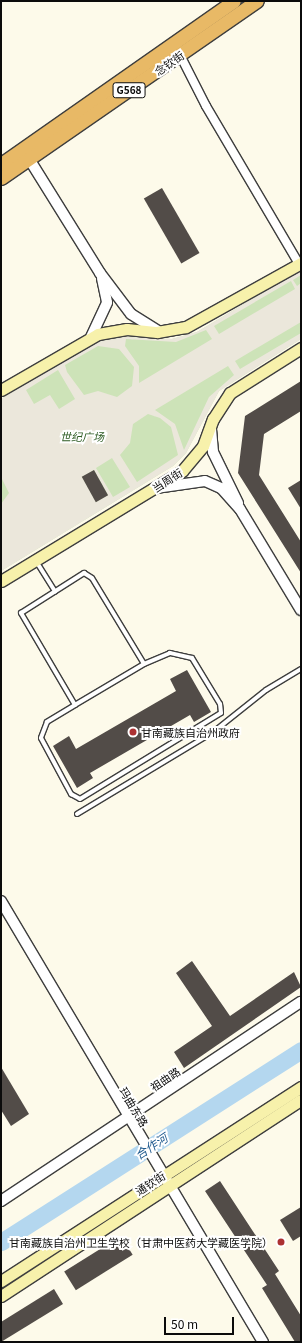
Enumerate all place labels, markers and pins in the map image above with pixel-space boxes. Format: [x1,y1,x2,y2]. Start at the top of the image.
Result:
place label: 甘南藏族自治州政府 [141,725,240,739]
marker: 甘南藏族自治州政府 [128,727,138,737]
place label: 甘南藏族自治州卫生学校（甘肃中医药大学藏医学院） [9,1235,273,1249]
marker: 甘南藏族自治州卫生学校（甘肃中医药大学藏医学院） [276,1237,286,1247]

